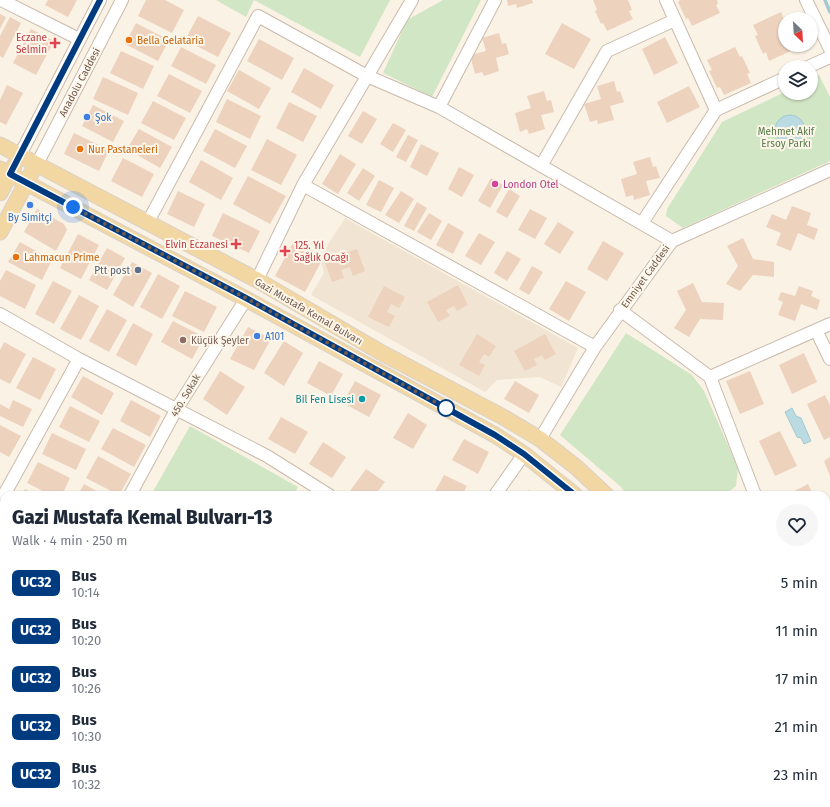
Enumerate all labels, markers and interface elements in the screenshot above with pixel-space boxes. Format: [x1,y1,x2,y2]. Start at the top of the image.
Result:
north arrow [778,12,818,52]
map controls [778,12,818,100]
place label: Eczane Selmin [16,32,47,56]
marker: Bella Gelataria [124,35,134,45]
place label: Bella Gelataria [137,35,204,47]
marker: Eczane Selmin [50,38,60,48]
street label: Anadolu Caddesi [57,46,103,119]
button: layers [778,60,818,100]
marker: Şok [82,112,92,122]
place label: Şok [95,112,112,124]
park label: Mehmet Akif Ersoy Parkı [758,126,815,150]
marker: Nur Pastaneleri [75,144,85,154]
place label: Nur Pastaneleri [88,144,158,156]
marker: London Otel [490,179,500,189]
place label: London Otel [503,179,559,191]
your location [63,197,83,217]
marker: By Simitçi [25,200,35,210]
place label: By Simitçi [8,212,52,224]
place label: Elvin Eczanesi [165,239,228,251]
marker: Elvin Eczanesi [231,239,241,249]
place label: 125. Yıl Sağlık Ocağı [294,240,348,264]
street label: Emniyet Caddesi [619,243,673,310]
marker: 125. Yıl Sağlık Ocağı [279,245,291,257]
marker: Lahmacun Prime [11,252,21,262]
place label: Lahmacun Prime [24,252,100,264]
place label: Ptt post [94,265,130,277]
marker: Ptt post [133,265,143,275]
street label: Gazi Mustafa Kemal Bulvarı [253,276,364,348]
marker: A101 [252,331,262,341]
place label: A101 [265,331,284,343]
marker: Küçük Şeyler [178,335,188,345]
place label: Küçük Şeyler [191,335,249,347]
street label: 450. Sokak [168,371,204,419]
place label: Bil Fen Lisesi [296,394,354,406]
marker: Bil Fen Lisesi [357,394,367,404]
unlabelled marker [437,399,455,417]
button: heart [776,504,818,546]
text: Gazi Mustafa Kemal Bulvarı-13 [12,506,272,529]
text: Walk · 4 min · 250 m [12,533,127,548]
text: Bus [72,567,97,585]
text: UC32 [20,574,52,591]
text: 5 min [781,574,818,592]
text: 10:14 [72,585,100,600]
text: Bus [72,615,97,633]
text: UC32 [20,622,52,639]
text: 11 min [775,622,818,640]
text: 10:20 [72,633,101,648]
text: Bus [72,663,97,681]
text: UC32 [20,670,52,687]
text: 17 min [775,670,818,688]
text: 10:26 [72,681,101,696]
text: Bus [72,711,97,729]
text: UC32 [20,718,52,735]
text: 21 min [775,718,818,736]
text: 10:30 [72,729,101,744]
text: Bus [72,759,97,777]
text: UC32 [20,766,52,783]
text: 23 min [773,766,818,784]
text: 10:32 [72,777,100,792]

